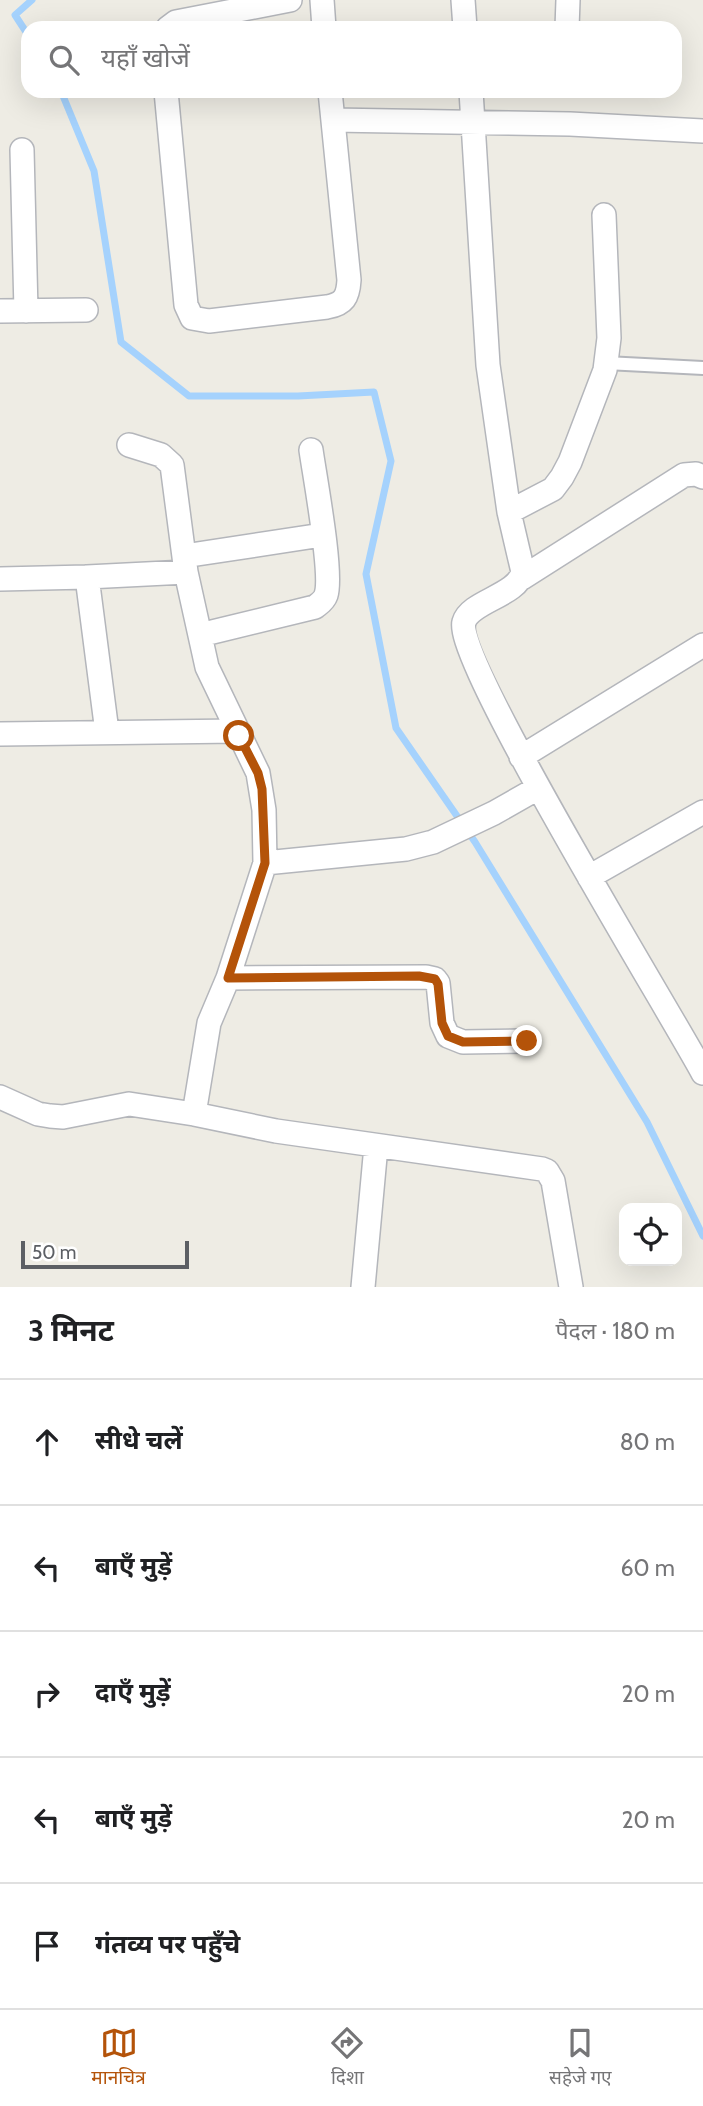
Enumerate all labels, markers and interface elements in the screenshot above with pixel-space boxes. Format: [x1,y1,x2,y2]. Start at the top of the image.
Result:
search box [21,21,682,98]
icon: search [45,41,83,79]
text: यहाँ खोजें [101,42,190,74]
route start [223,720,254,751]
route end [511,1025,542,1056]
map controls [619,1203,682,1266]
button: locate [619,1203,682,1266]
scale bar [21,1238,189,1270]
text: 50 m [32,1241,76,1264]
text: 3 मिनट [28,1312,114,1349]
text: पैदल · 180 m [555,1317,675,1345]
icon: ahead [28,1423,66,1461]
text: सीधे चलें [95,1424,183,1456]
text: 80 m [620,1428,675,1456]
icon: left [28,1549,66,1587]
text: बाएँ मुड़ें [95,1550,172,1582]
text: 60 m [621,1554,675,1582]
icon: right [28,1675,66,1713]
text: दाएँ मुड़ें [95,1676,171,1708]
text: 20 m [622,1680,675,1708]
icon: left [28,1801,66,1839]
text: बाएँ मुड़ें [95,1802,172,1834]
text: 20 m [622,1806,675,1834]
icon: arrive [28,1927,66,1965]
text: गंतव्य पर पहुँचे [95,1928,240,1960]
tab: मानचित्र [91,2024,146,2092]
tab: दिशा [328,2024,366,2092]
tab: सहेजे गए [549,2024,612,2092]

